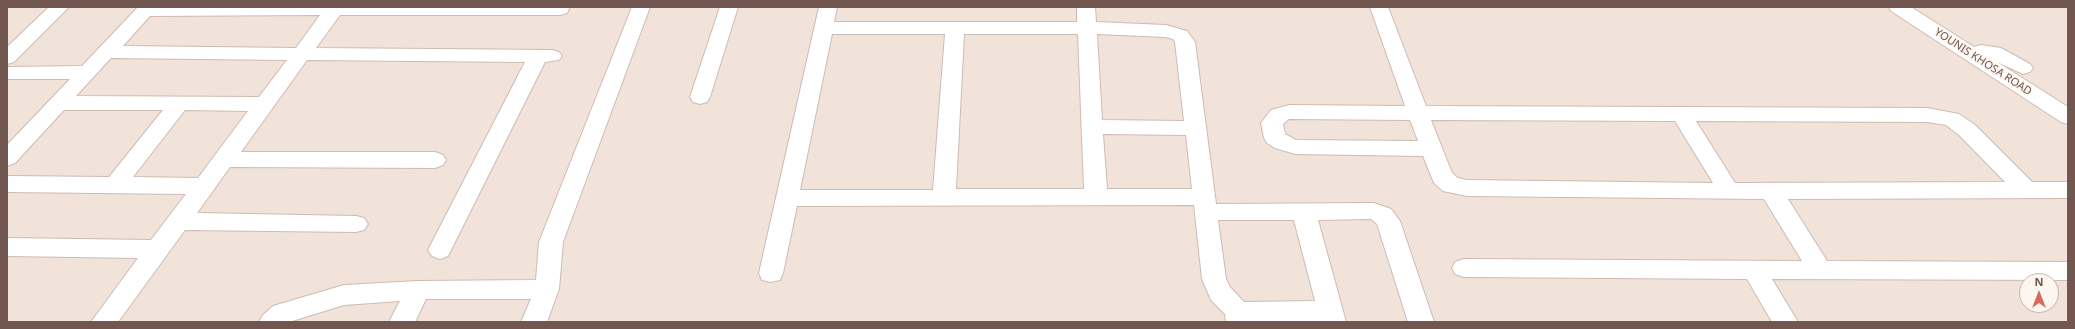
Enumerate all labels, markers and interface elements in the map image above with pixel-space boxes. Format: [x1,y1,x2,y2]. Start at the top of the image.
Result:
street label: YOUNIS KHOSA ROAD [1932,26,2034,98]
north arrow [2019,273,2059,313]
text: N [2035,274,2043,289]

